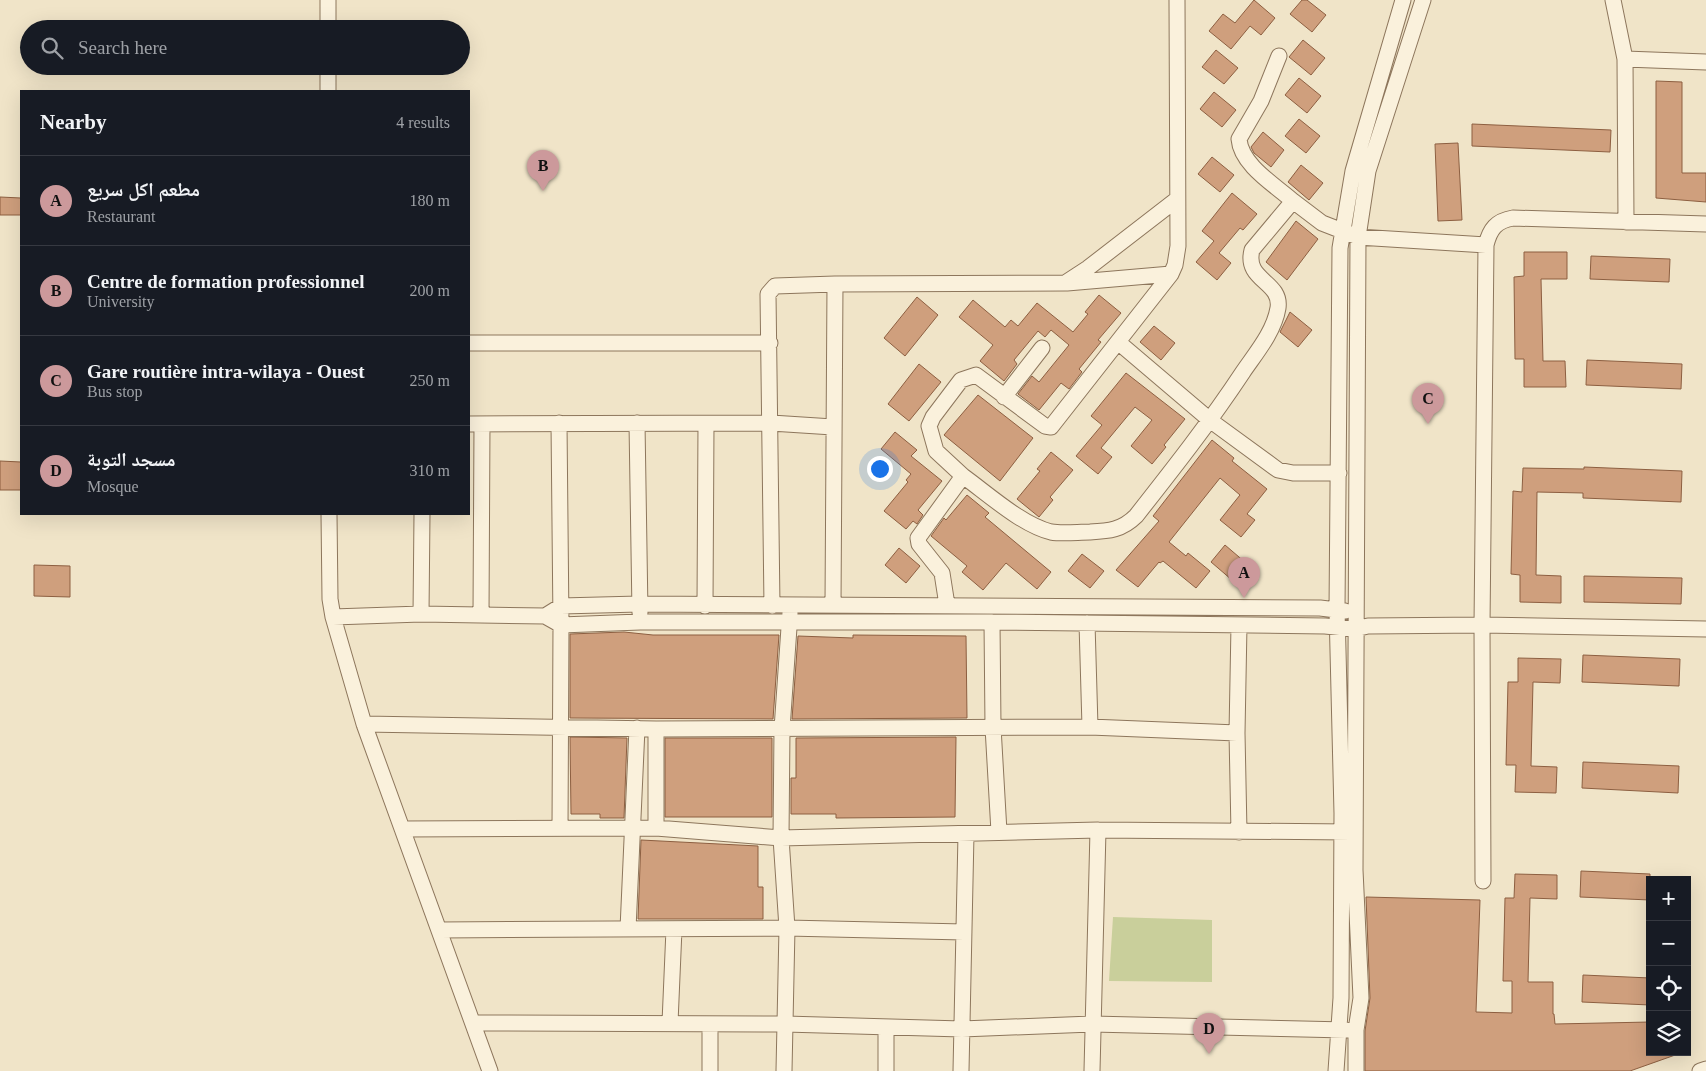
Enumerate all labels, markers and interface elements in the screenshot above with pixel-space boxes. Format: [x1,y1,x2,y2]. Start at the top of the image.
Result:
search box [20,20,470,75]
icon: search [38,34,66,62]
text: Search here [78,37,167,58]
text: Nearby [40,110,107,134]
text: 4 results [396,114,450,131]
pin: B [527,150,559,191]
text: مطعم اكل سريع [87,179,200,200]
text: A [50,192,62,209]
text: 180 m [410,192,450,209]
text: Restaurant [87,208,155,225]
text: Centre de formation professionnel [87,271,364,292]
text: B [51,282,61,299]
text: 200 m [410,282,450,299]
text: University [87,293,155,310]
text: Gare routière intra-wilaya - Ouest [87,361,365,382]
text: C [50,372,62,389]
text: 250 m [410,372,450,389]
text: Bus stop [87,383,143,400]
pin: C [1412,383,1444,424]
text: مسجد التوبة [87,449,175,470]
your location [867,456,893,482]
text: D [50,462,62,479]
text: 310 m [410,462,450,479]
text: Mosque [87,478,139,495]
pin: A [1228,557,1260,598]
map controls [1646,876,1691,1056]
button: + [1646,876,1691,921]
button: − [1646,921,1691,966]
button: locate [1646,966,1691,1011]
button: layers [1646,1011,1691,1056]
pin: D [1193,1013,1225,1054]

